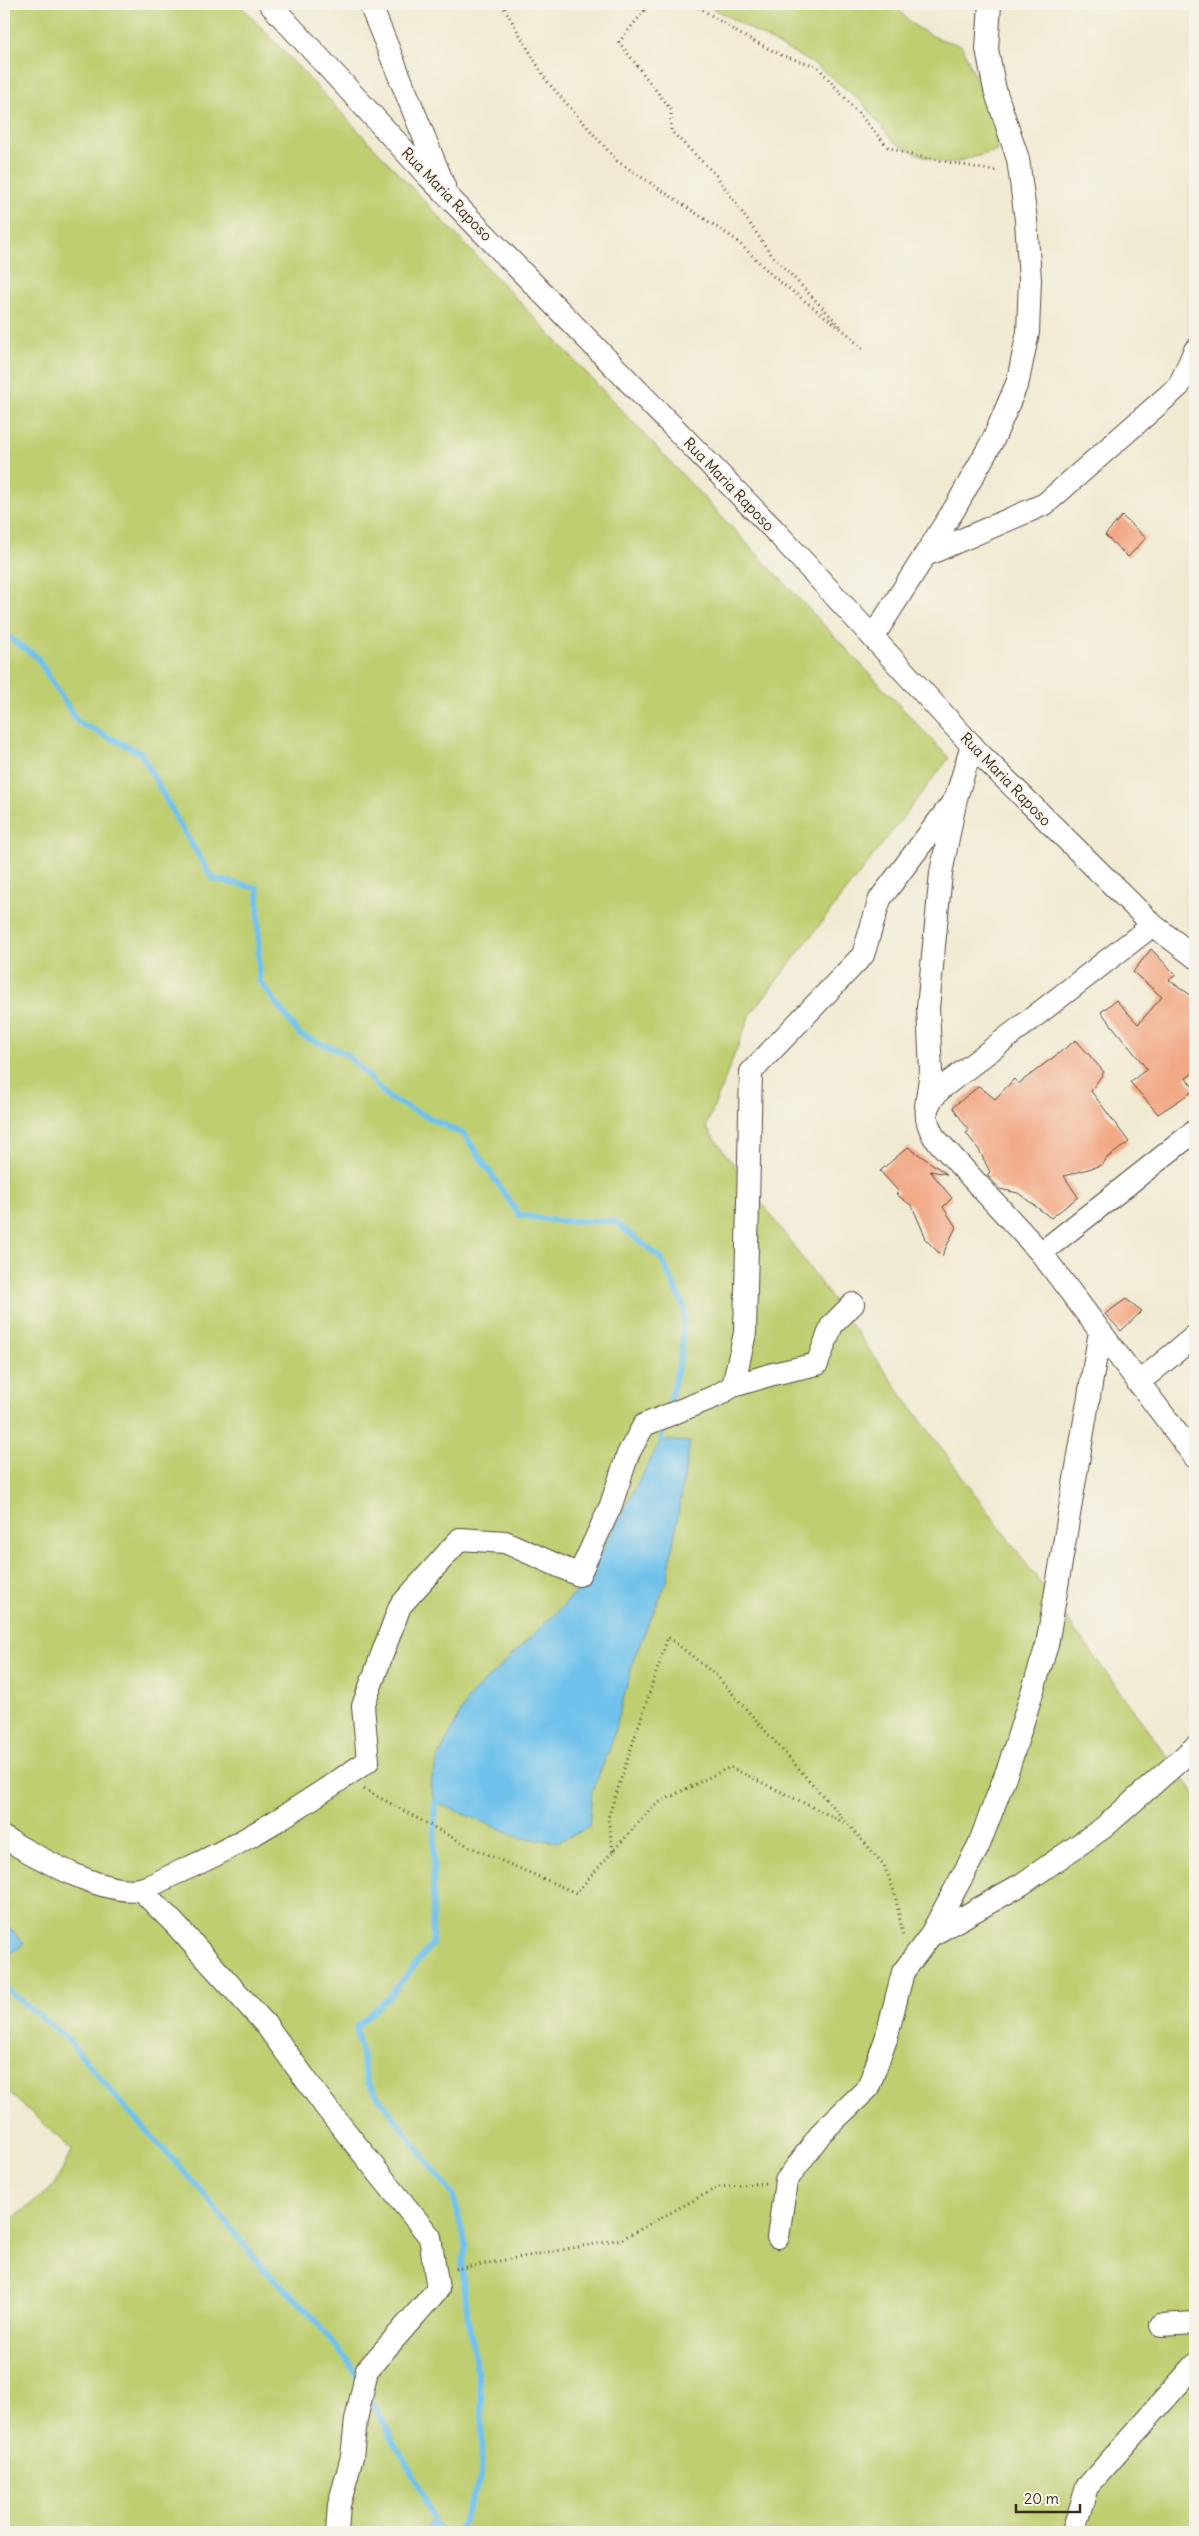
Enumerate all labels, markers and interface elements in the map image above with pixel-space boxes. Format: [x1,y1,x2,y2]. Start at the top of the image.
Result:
street label: Rua Maria Raposo [398,143,496,245]
street label: Rua Maria Raposo [680,433,778,535]
street label: Rua Maria Raposo [957,728,1055,830]
scale bar [1016,2481,1080,2513]
text: 20 m [1024,2489,1059,2508]

